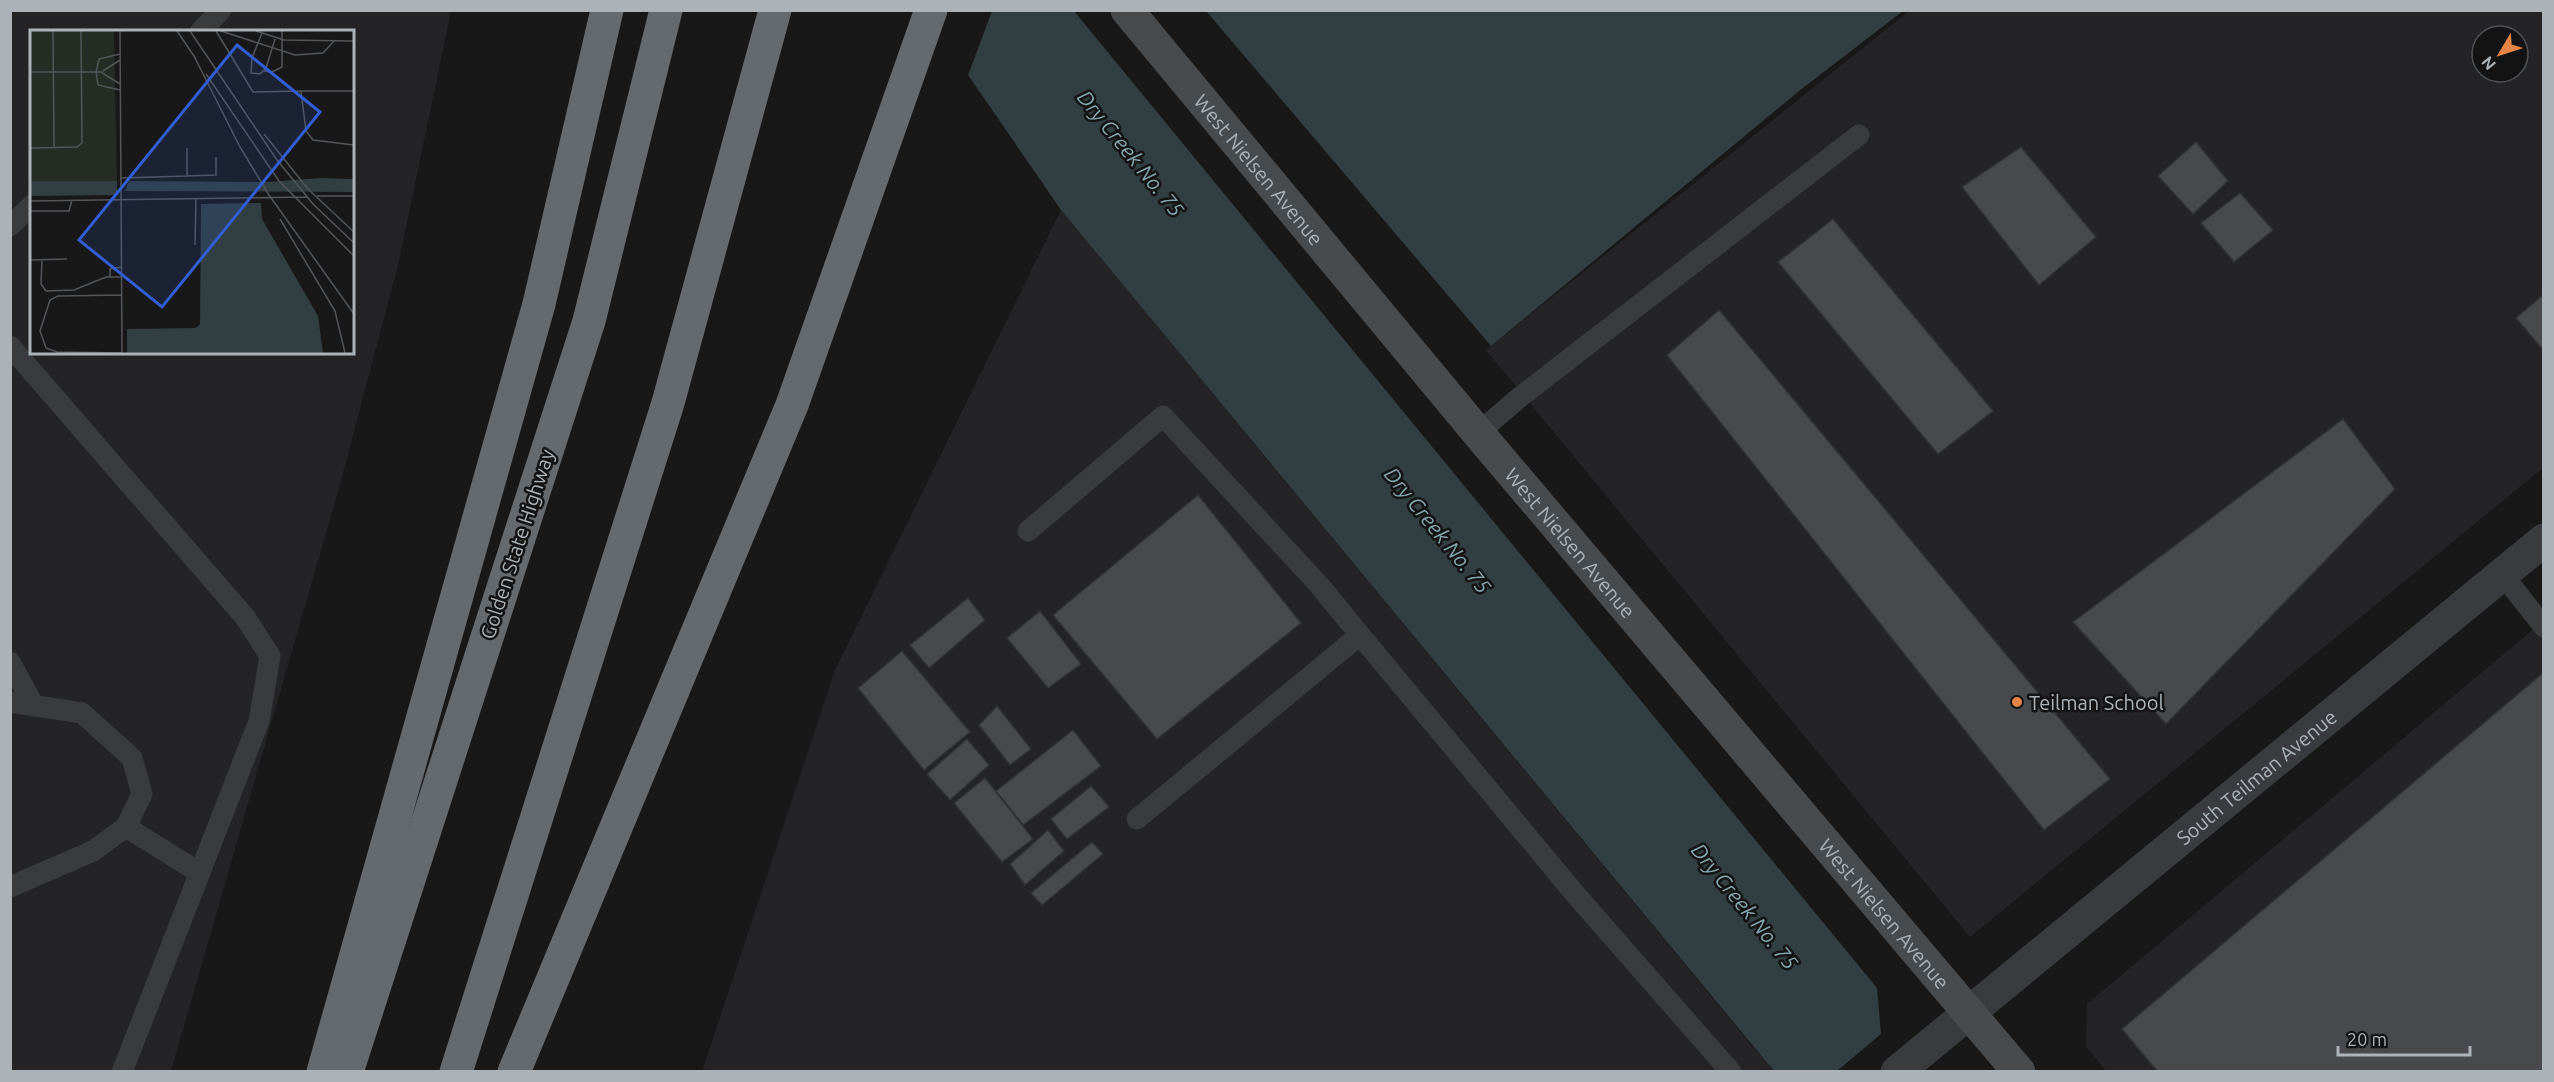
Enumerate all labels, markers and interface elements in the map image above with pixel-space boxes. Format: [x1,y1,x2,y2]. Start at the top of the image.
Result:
north arrow [2470,24,2530,84]
inset map [30,30,354,354]
text: N [2478,53,2499,74]
water label: Dry Creek No. 75 [1073,85,1189,221]
street label: West Nielsen Avenue [1190,89,1328,249]
street label: Golden State Highway [475,446,559,642]
water label: Dry Creek No. 75 [1380,462,1496,598]
street label: West Nielsen Avenue [1501,463,1640,622]
place label: Teilman School [2029,691,2164,714]
marker: Teilman School [2010,695,2024,709]
street label: South Teilman Avenue [2172,704,2341,849]
street label: West Nielsen Avenue [1815,834,1954,993]
water label: Dry Creek No. 75 [1687,838,1803,974]
scale bar [2338,1019,2470,1057]
text: 20 m [2347,1029,2387,1049]

